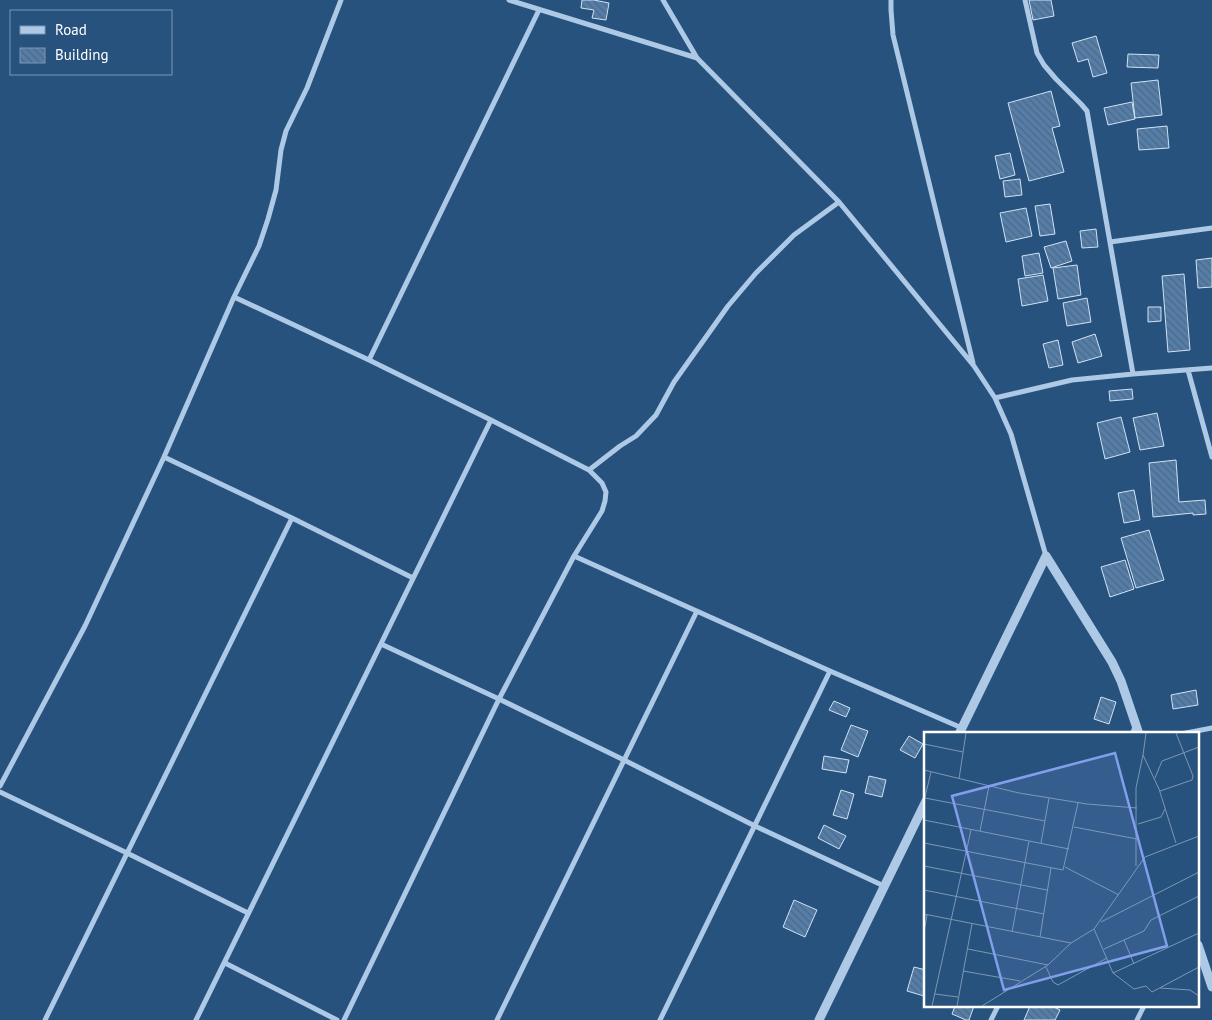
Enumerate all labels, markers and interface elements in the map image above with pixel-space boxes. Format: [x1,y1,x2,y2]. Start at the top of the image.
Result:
legend [10,10,172,75]
text: Road [55,20,87,39]
text: Building [55,45,109,64]
inset map [924,732,1200,1008]

